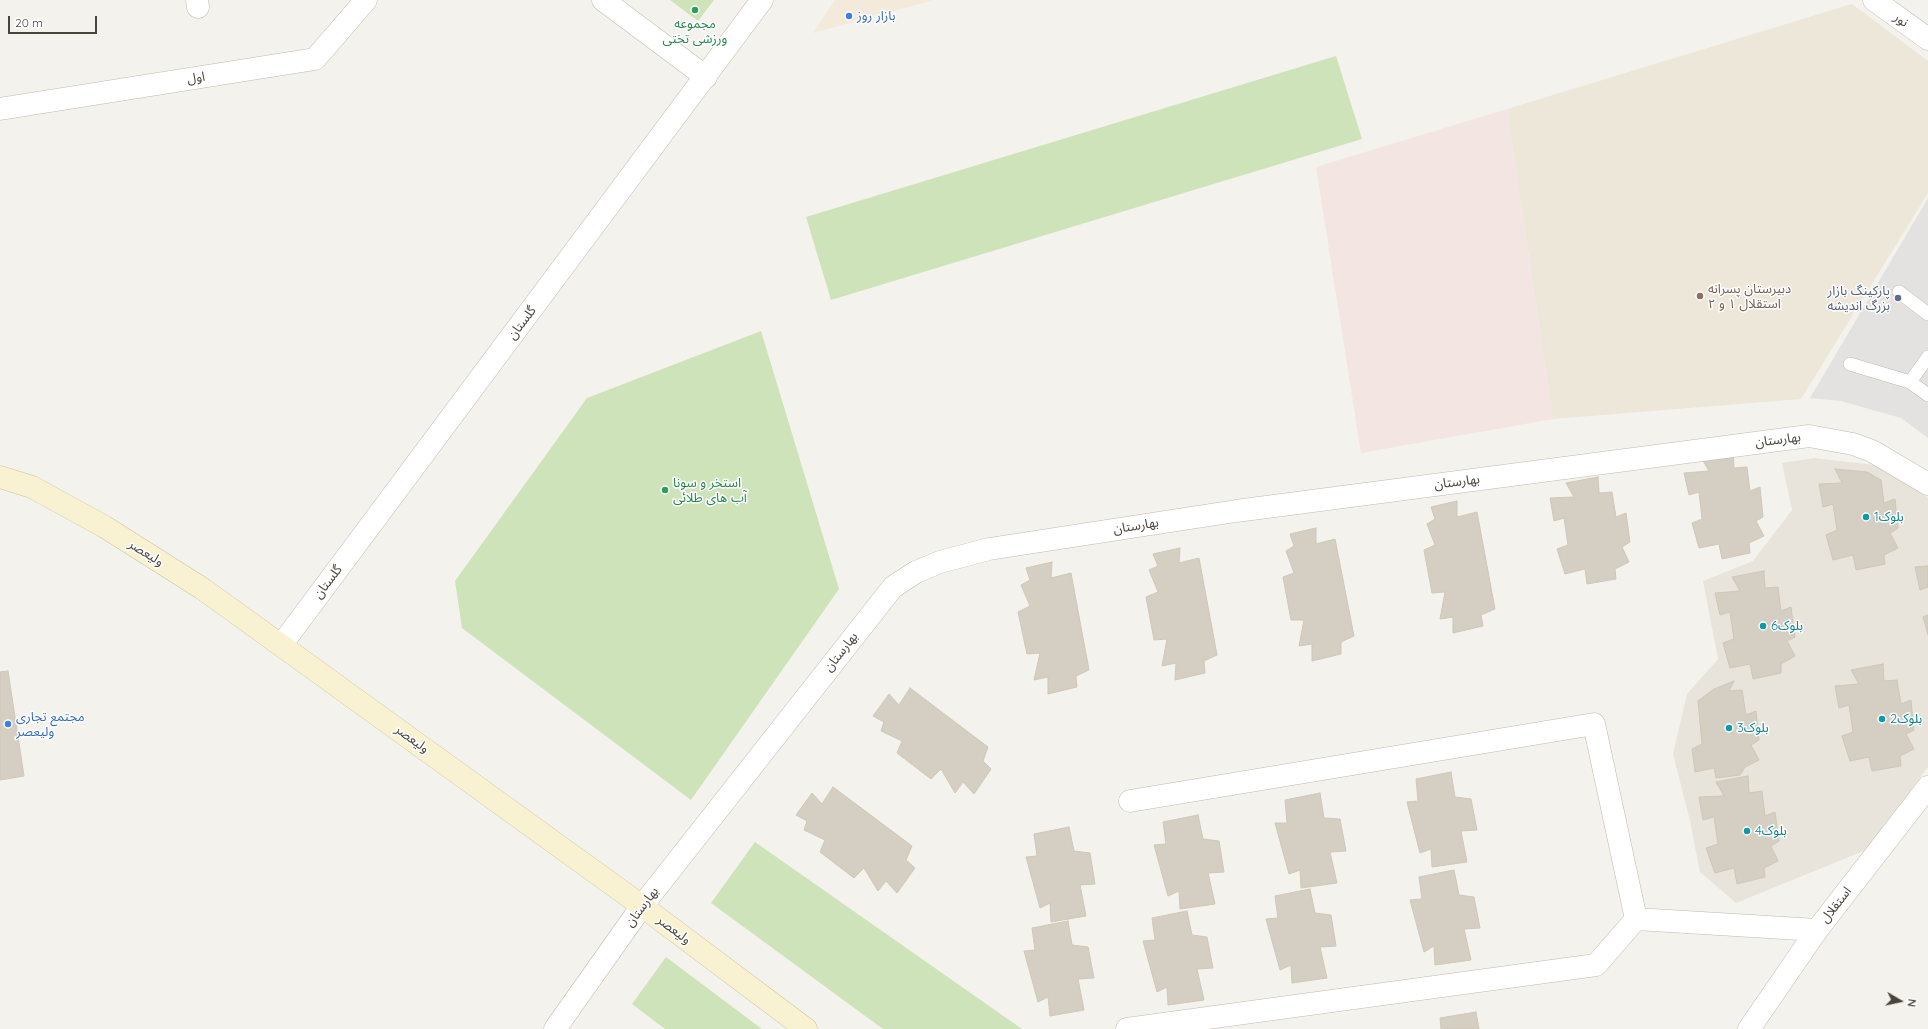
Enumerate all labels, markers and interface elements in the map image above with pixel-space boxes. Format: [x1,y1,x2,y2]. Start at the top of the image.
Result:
marker: مجموعه ورزشی تختی [690,5,700,15]
scale bar [10,8,99,34]
place label: بازار روز [857,8,895,24]
street label: نور [1891,9,1911,31]
marker: بازار روز [844,11,854,21]
text: 20 m [15,15,43,30]
place label: مجموعه ورزشی تختی [663,16,727,47]
street label: اول [186,69,206,87]
place label: دبیرستان پسرانه استقلال ۱ و ۲ [1708,281,1791,312]
place label: پارکینگ بازار بزرگ اندیشه [1827,283,1890,314]
marker: دبیرستان پسرانه استقلال ۱ و ۲ [1695,291,1705,301]
marker: پارکینگ بازار بزرگ اندیشه [1893,293,1903,303]
street label: گلستان [504,303,540,343]
street label: بهارستان [1754,429,1802,451]
street label: بهارستان [1433,471,1481,493]
place label: استخر و سونا آب های طلائی [673,475,747,506]
marker: استخر و سونا آب های طلائی [660,485,670,495]
place label: بلوک1 [1874,509,1904,525]
marker: بلوک1 [1861,512,1871,522]
street label: بهارستان [1112,515,1160,537]
street label: ولیعصر [126,536,166,570]
street label: گلستان [310,562,346,602]
place label: بلوک6 [1771,618,1803,634]
marker: بلوک6 [1758,621,1768,631]
street label: بهارستان [821,629,861,675]
place label: مجتمع تجاری ولیعصر [16,709,85,740]
place label: بلوک2 [1890,711,1922,727]
marker: بلوک2 [1877,714,1887,724]
marker: مجتمع تجاری ولیعصر [3,719,13,729]
place label: بلوک3 [1737,720,1769,736]
street label: ولیعصر [392,721,432,757]
marker: بلوک3 [1724,723,1734,733]
place label: بلوک4 [1755,823,1787,839]
marker: بلوک4 [1742,826,1752,836]
street label: بهارستان [622,884,662,930]
street label: استقلال [1817,884,1855,926]
street label: ولیعصر [654,912,694,948]
north arrow [1880,981,1920,1021]
text: N [1904,998,1919,1008]

